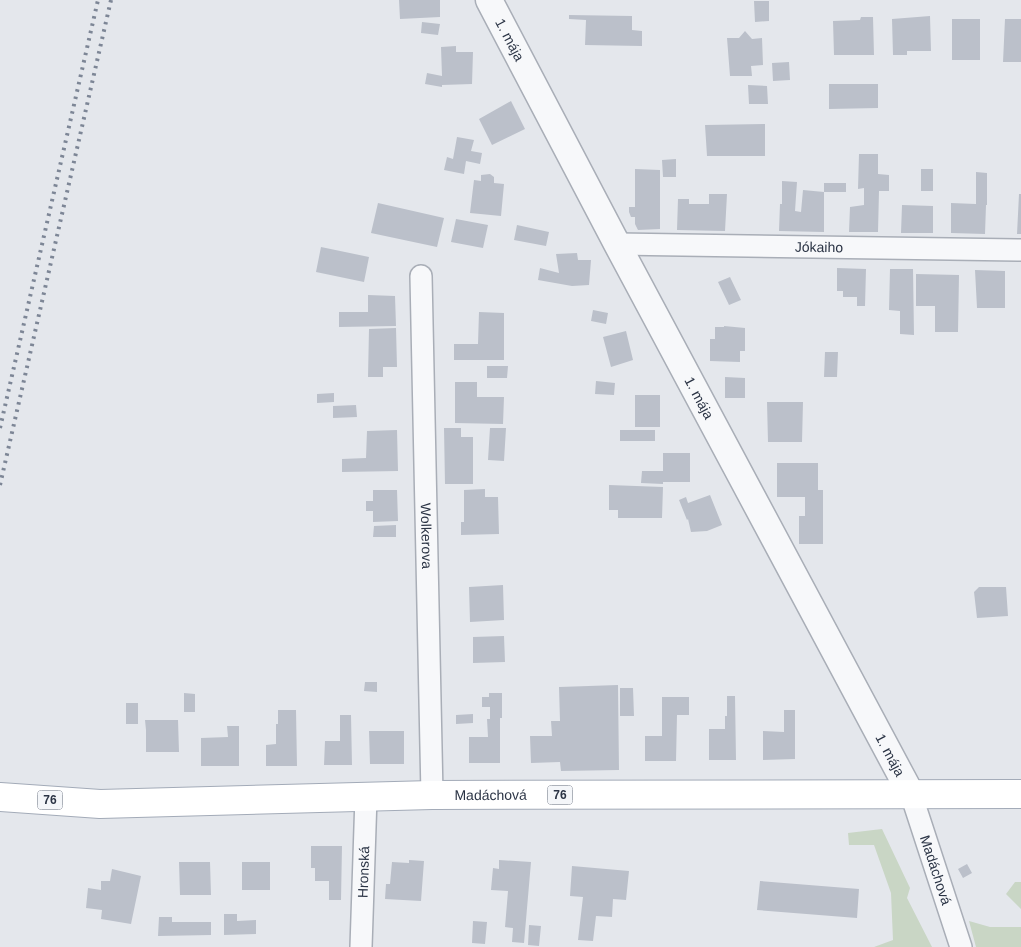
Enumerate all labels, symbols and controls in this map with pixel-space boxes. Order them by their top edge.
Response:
street label: 1. mája [492,16,528,64]
street label: Jókaiho [795,239,843,255]
street label: 1. mája [681,374,717,422]
street label: Wolkerova [418,503,435,569]
street label: 1. mája [872,731,908,779]
road number: 76 [548,786,572,804]
street label: Madáchová [454,787,527,803]
road number: 76 [38,790,62,810]
street label: Madáchová [917,833,955,907]
street label: Hronská [355,845,372,898]

